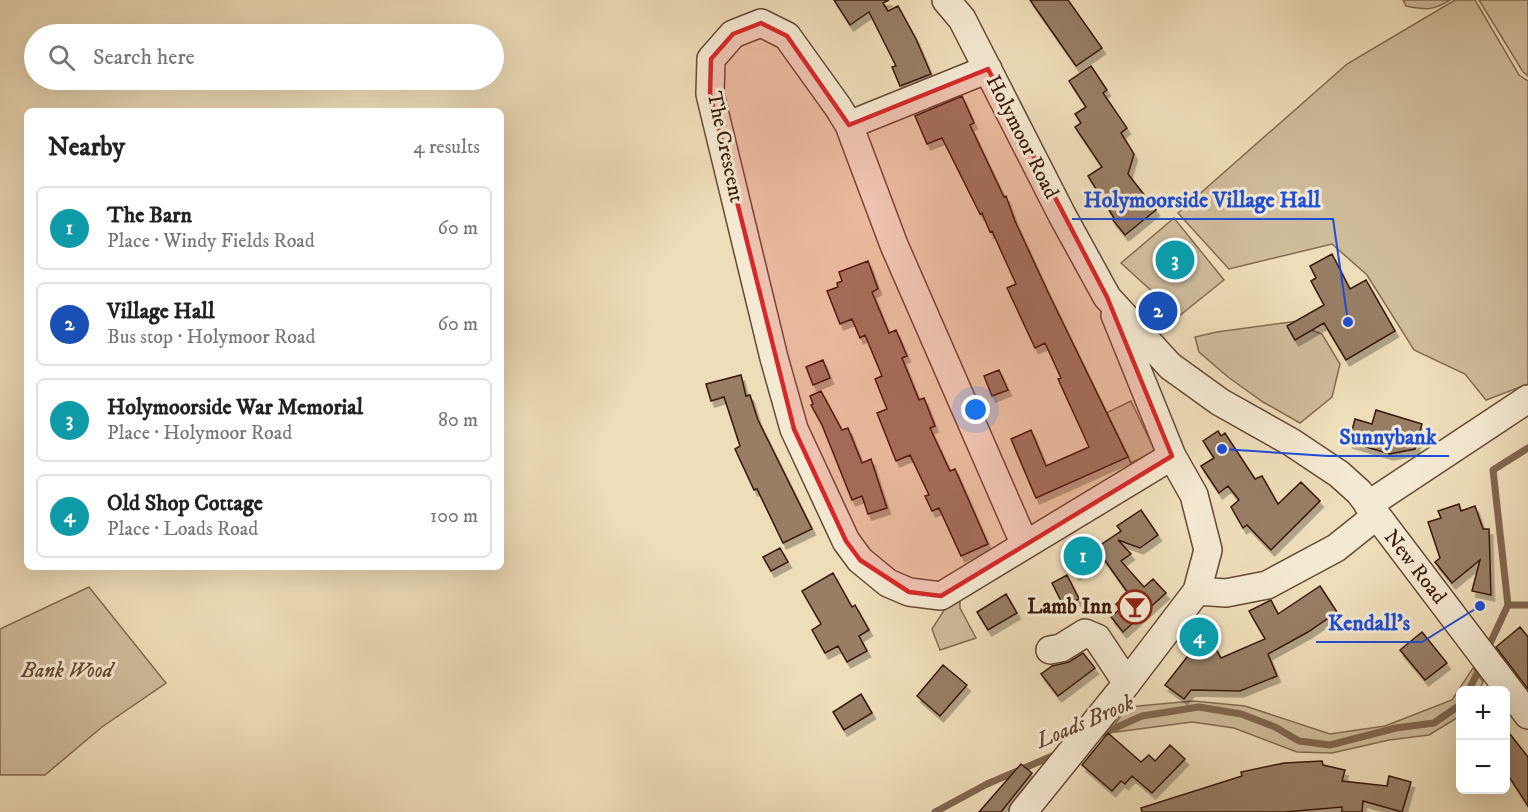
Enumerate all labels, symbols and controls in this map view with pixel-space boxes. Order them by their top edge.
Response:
search box [24,24,504,90]
icon: search [45,41,78,74]
text: Search here [93,44,195,71]
street label: Holymoor Road [980,71,1065,204]
street label: The Crescent [701,89,749,205]
text: Nearby [48,131,125,164]
text: 4 results [413,135,480,160]
callout: Holymoorside Village Hall [1072,179,1333,219]
text: Holymoorside Village Hall [1084,187,1321,214]
text: The Barn [107,202,192,229]
text: 1 [66,216,73,241]
text: 60 m [438,216,478,241]
text: Place · Windy Fields Road [107,229,315,254]
pin: 3 [1156,238,1194,282]
pin: 2 [1138,288,1178,334]
text: Village Hall [107,298,215,325]
text: 2 [65,312,74,337]
text: 60 m [438,312,478,337]
text: Bus stop · Holymoor Road [107,325,315,350]
text: Holymoorside War Memorial [107,394,363,421]
your location [961,395,990,424]
text: 3 [66,408,73,433]
text: 80 m [438,408,478,433]
callout: Sunnybank [1328,416,1449,456]
text: Place · Holymoor Road [107,421,292,446]
text: Sunnybank [1339,424,1438,451]
text: Old Shop Cottage [107,490,263,517]
text: 4 [64,504,75,529]
text: 100 m [430,504,478,529]
text: Place · Loads Road [107,517,258,542]
street label: New Road [1378,525,1452,610]
pin: 1 [1064,534,1102,578]
bar icon: Lamb Inn [1117,589,1153,625]
place label: Lamb Inn [1027,594,1113,620]
callout: Kendall's [1316,602,1422,642]
text: Kendall's [1328,610,1411,637]
pin: 4 [1180,614,1218,660]
park label: Bank Wood [20,658,116,684]
map controls [1456,686,1510,794]
button: + [1456,686,1510,740]
water label: Loads Brook [1030,689,1139,755]
button: − [1456,740,1510,794]

